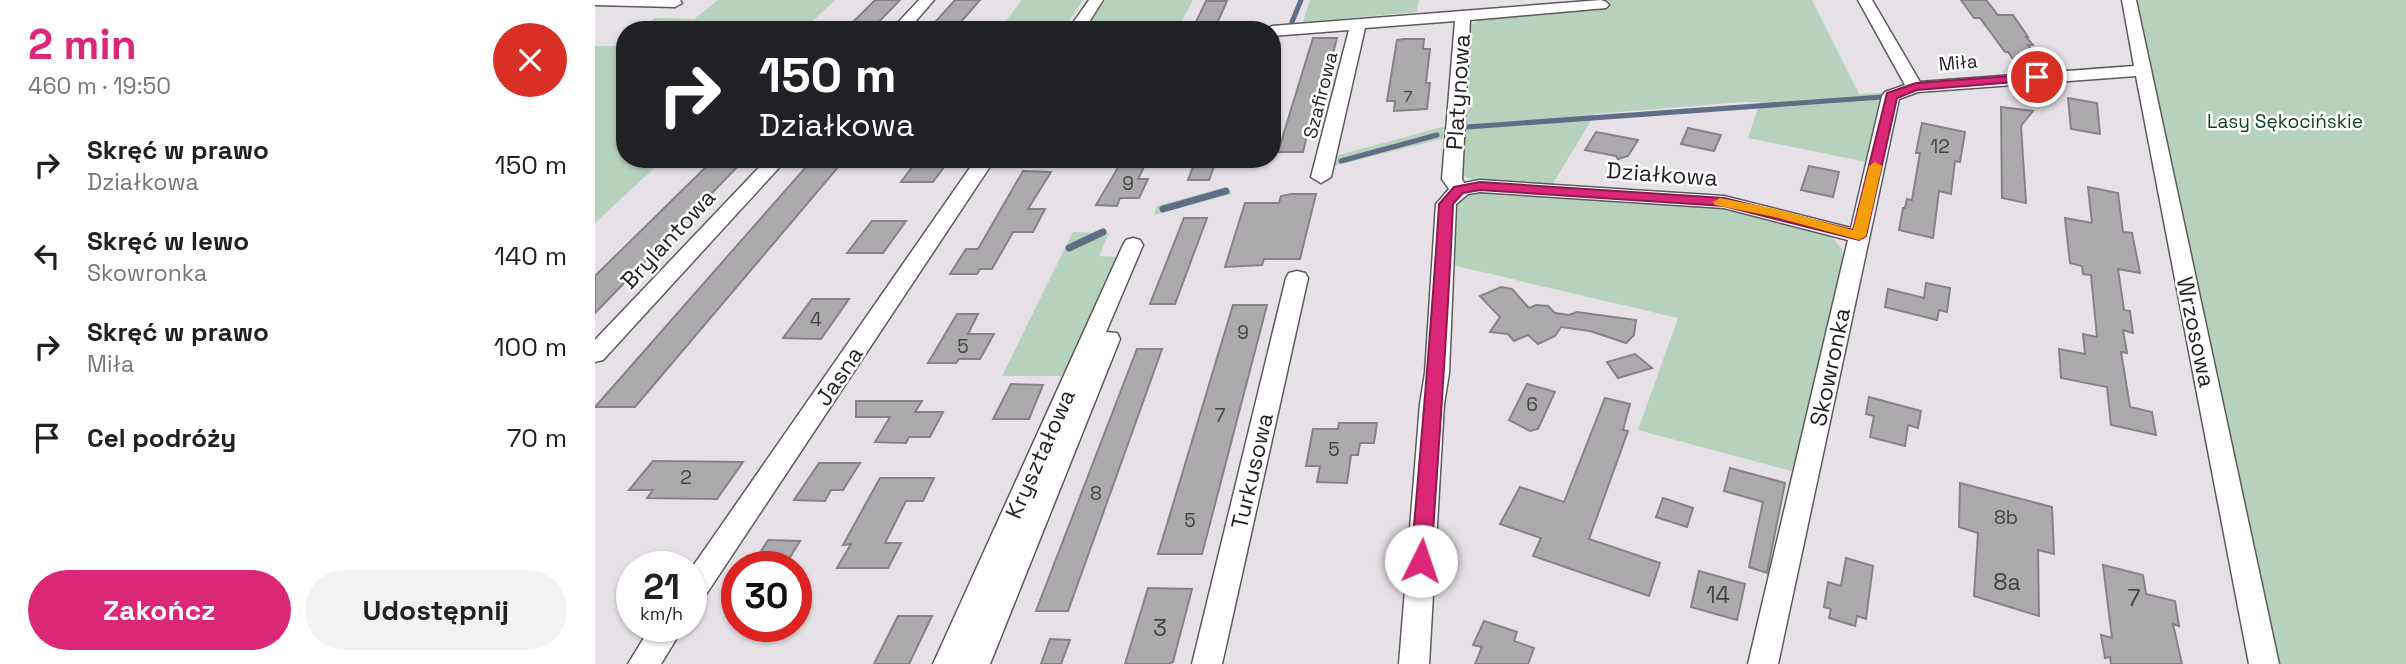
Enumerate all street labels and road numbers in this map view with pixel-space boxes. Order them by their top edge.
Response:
street label: Platynowa [1439,33,1477,151]
street label: Miła [1938,48,1979,77]
street label: Szafirowa [1298,49,1343,141]
street label: Działkowa [1605,155,1719,193]
street label: Brylantowa [614,183,722,295]
street label: Wrzosowa [2170,274,2222,390]
street label: Skowronka [1803,305,1857,429]
street label: Jasna [808,340,870,412]
street label: Kryształowa [998,385,1082,523]
street label: Turkusowa [1224,410,1280,532]

